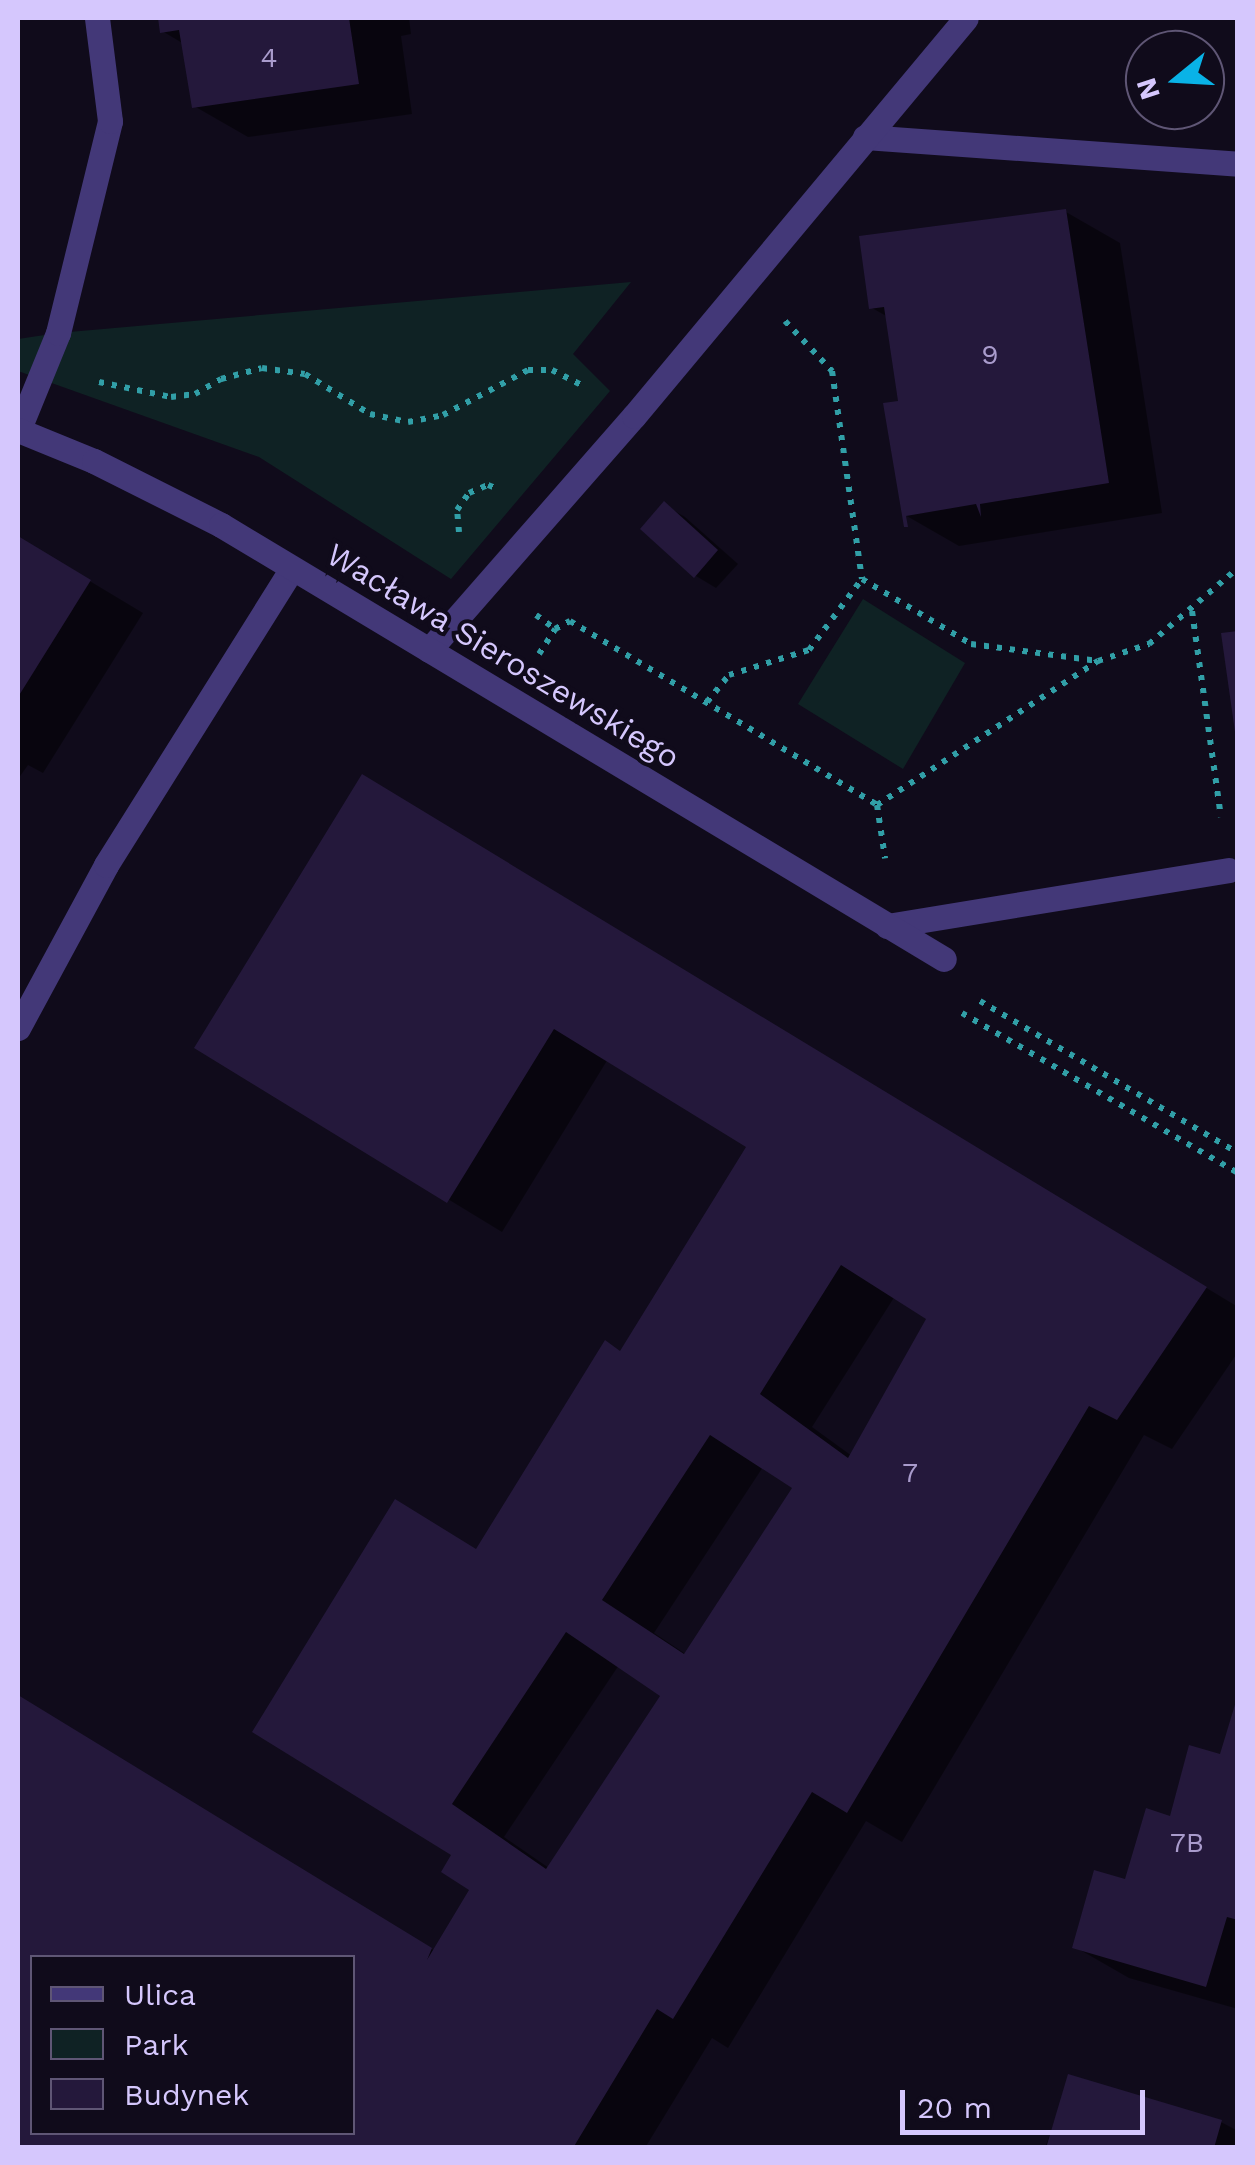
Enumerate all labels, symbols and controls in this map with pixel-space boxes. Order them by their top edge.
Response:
north arrow [1125,30,1225,130]
house number: 4 [260,41,278,75]
text: N [1129,74,1167,104]
house number: 9 [981,338,999,372]
street label: Wacława Sieroszewskiego [319,535,687,777]
house number: 7 [902,1456,918,1490]
house number: 7B [1170,1826,1204,1860]
legend [30,1955,355,2135]
text: Ulica [124,1977,196,2012]
text: Park [124,2027,189,2062]
scale bar [905,2070,1150,2132]
text: Budynek [124,2077,249,2112]
text: 20 m [917,2090,992,2125]

